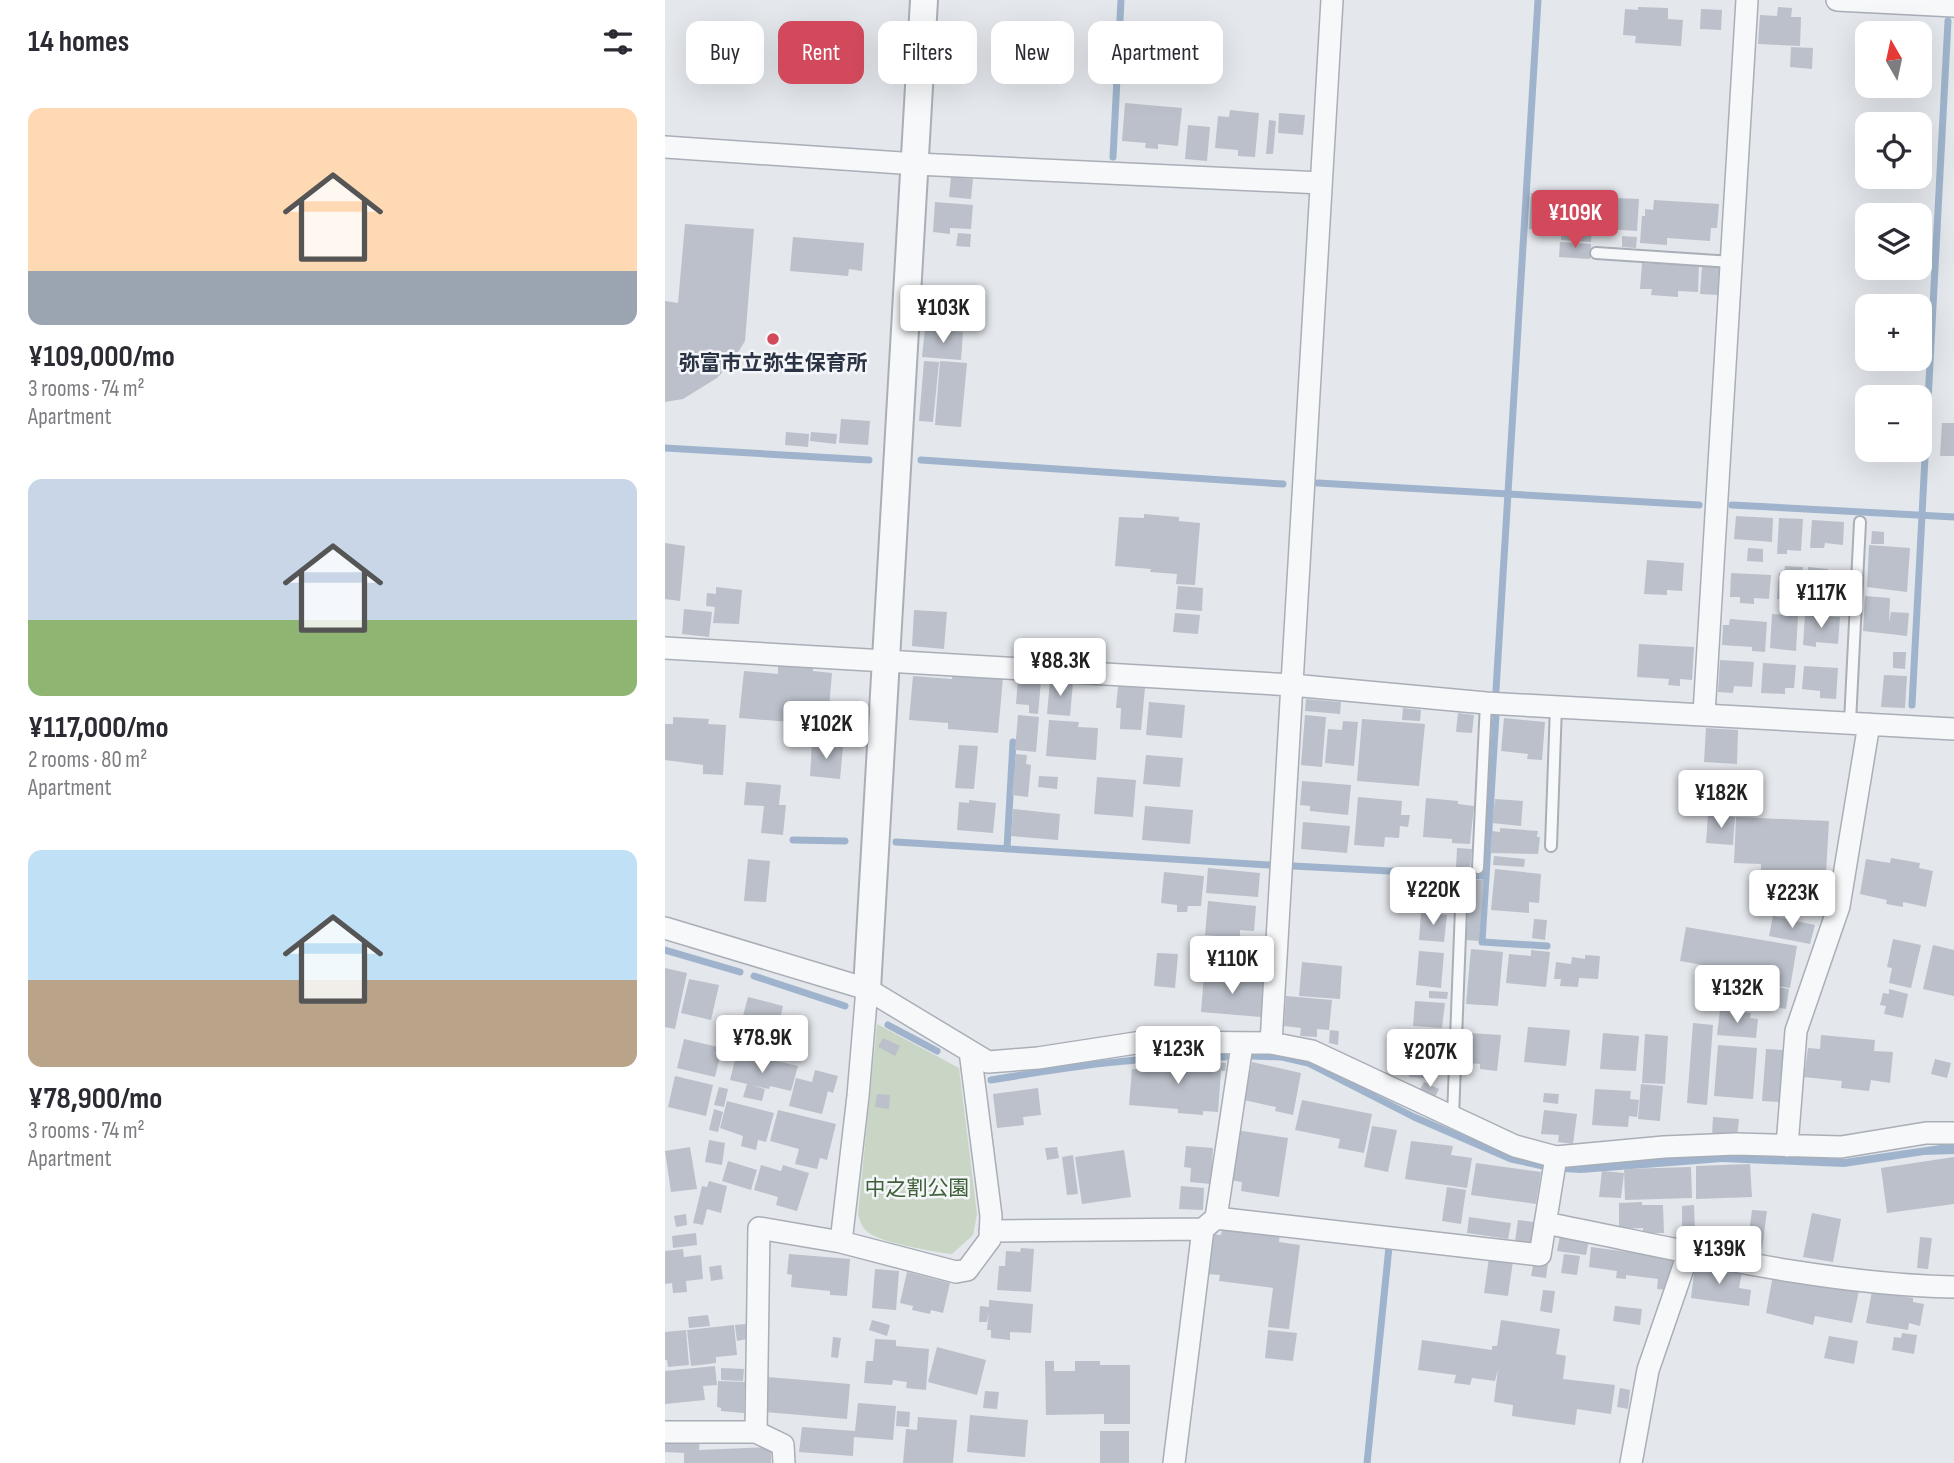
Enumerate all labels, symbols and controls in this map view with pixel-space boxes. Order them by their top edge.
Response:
chip: Buy [686,21,764,84]
chip: Rent [778,21,864,84]
chip: Filters [878,21,977,84]
chip: New [991,21,1074,84]
chip: Apartment [1088,21,1223,84]
north arrow [1855,21,1932,98]
map controls [1855,21,1932,462]
icon: filters [599,23,637,61]
text: 14 homes [28,24,129,60]
button: locate [1855,112,1932,189]
icon: home [270,154,396,280]
pin: ¥109K [1526,190,1624,250]
text: ¥109K [1548,199,1602,227]
button: layers [1855,203,1932,280]
pin: ¥103K [894,286,992,345]
text: ¥103K [916,294,970,322]
button: + [1855,294,1932,371]
marker: 弥富市立弥生保育所 [765,331,781,347]
text: ¥109,000/mo [28,339,175,375]
place label: 弥富市立弥生保育所 [679,351,868,376]
text: 3 rooms · 74 m² [28,375,145,403]
button: − [1855,385,1932,462]
text: Apartment [28,403,112,431]
icon: home [270,525,396,651]
pin: ¥117K [1772,570,1870,630]
text: ¥117K [1795,579,1847,607]
pin: ¥88.3K [1003,638,1117,698]
text: ¥88.3K [1030,647,1090,675]
pin: ¥102K [777,702,875,761]
text: ¥117,000/mo [28,710,169,746]
text: ¥102K [799,710,853,738]
text: 2 rooms · 80 m² [28,746,147,774]
pin: ¥182K [1672,770,1770,830]
text: Apartment [28,774,112,802]
text: ¥182K [1694,779,1748,807]
pin: ¥220K [1384,867,1482,927]
pin: ¥223K [1743,870,1841,930]
text: ¥220K [1406,876,1460,904]
text: ¥223K [1765,879,1819,907]
icon: home [270,896,396,1022]
pin: ¥110K [1183,936,1281,996]
text: ¥110K [1206,945,1258,973]
pin: ¥132K [1688,965,1786,1025]
text: ¥132K [1711,974,1763,1002]
pin: ¥78.9K [705,1016,819,1075]
text: ¥78.9K [732,1024,792,1052]
pin: ¥123K [1129,1026,1227,1086]
pin: ¥207K [1381,1030,1479,1089]
text: ¥123K [1152,1035,1204,1063]
text: ¥207K [1403,1038,1457,1066]
text: ¥78,900/mo [28,1081,162,1117]
text: 3 rooms · 74 m² [28,1117,145,1145]
text: Apartment [28,1145,112,1173]
park label: 中之割公園 [865,1176,970,1201]
pin: ¥139K [1670,1226,1768,1286]
text: ¥139K [1692,1235,1746,1263]

